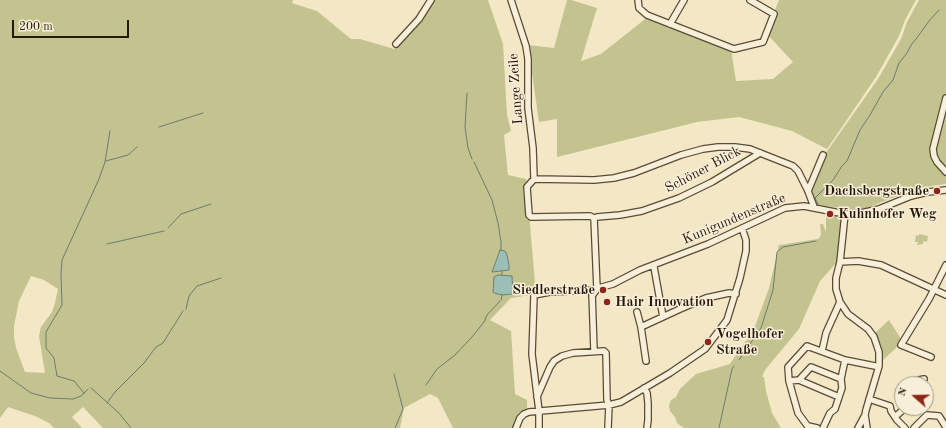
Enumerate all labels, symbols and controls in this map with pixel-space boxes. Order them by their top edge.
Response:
scale bar [14,12,131,38]
text: 200 m [19,21,53,33]
street label: Lange Zeile [505,53,527,125]
street label: Schöner Blick [662,143,744,197]
place label: Dachsbergstraße [824,183,929,199]
marker: Dachsbergstraße [932,186,942,196]
street label: Kunigundenstraße [680,190,788,248]
place label: Kuhnhofer Weg [838,206,937,222]
marker: Kuhnhofer Weg [825,209,835,219]
place label: Siedlerstraße [512,282,595,298]
marker: Siedlerstraße [598,285,608,295]
place label: Hair Innovation [615,294,714,310]
marker: Hair Innovation [602,297,612,307]
place label: Vogelhofer Straße [716,326,784,358]
marker: Vogelhofer Straße [703,337,713,347]
north arrow [894,376,934,416]
text: N [897,386,910,398]

